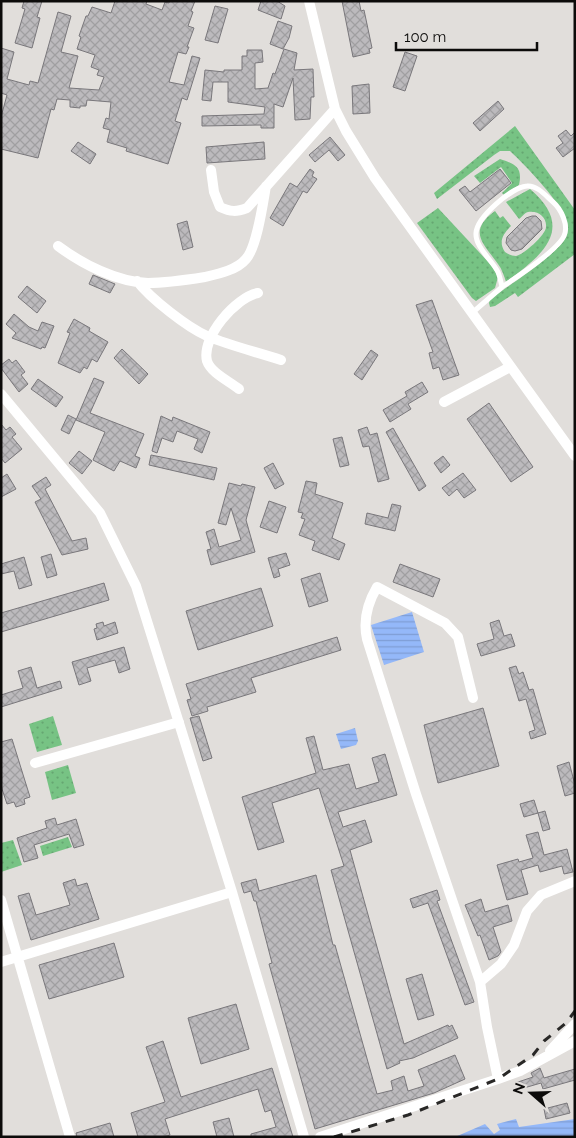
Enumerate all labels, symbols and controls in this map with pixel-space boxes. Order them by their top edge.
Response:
scale bar [396,20,537,52]
text: 100 m [404,28,446,46]
north arrow [506,1068,556,1118]
text: N [509,1081,528,1096]

